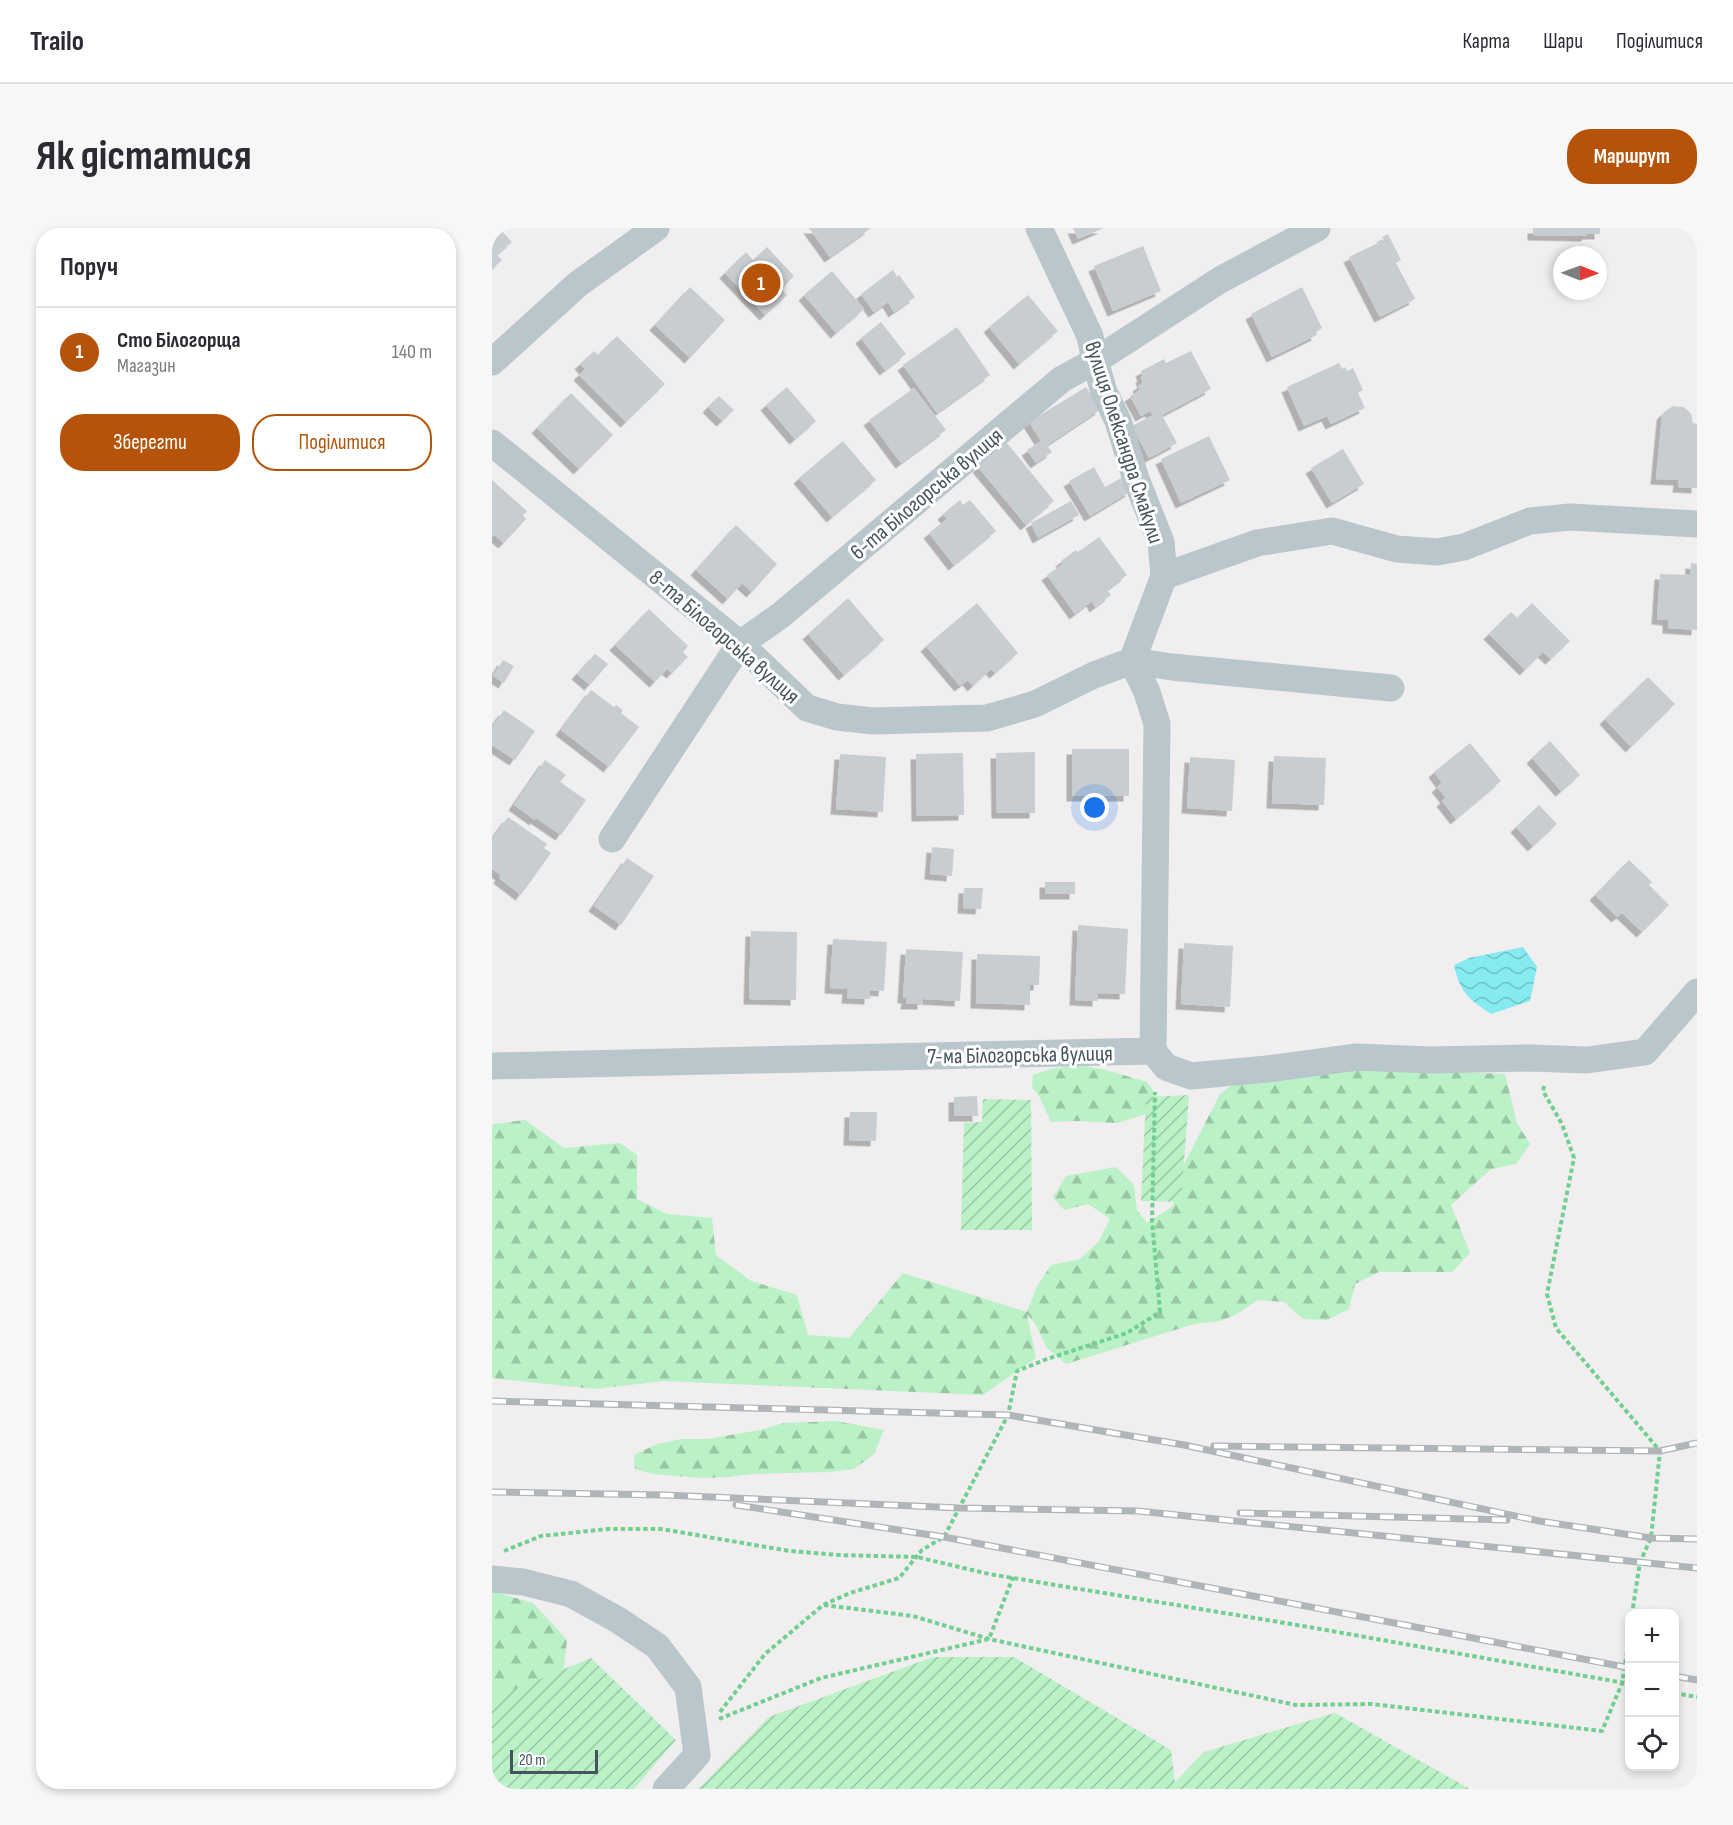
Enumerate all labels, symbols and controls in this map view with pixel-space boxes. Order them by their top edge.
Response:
text: Trailo [30,25,84,58]
text: Карта [1462,29,1510,54]
text: Шари [1543,29,1583,54]
text: Поділитися [1616,29,1703,54]
button: Маршрут [1567,129,1697,184]
text: Як дістатися [36,131,252,182]
north arrow [1553,246,1607,300]
text: Поруч [60,252,118,283]
pin: 1 [742,260,780,306]
text: Сто Білогорща [117,327,241,354]
street label: вулиця Олександра Смакули [1078,338,1169,547]
text: 1 [76,340,83,364]
text: 140 m [392,340,432,364]
text: Магазин [117,354,176,378]
button: Зберегти [60,414,240,471]
button: Поділитися [252,414,432,471]
street label: 6-та Білогорська вулиця [845,422,1009,566]
street label: 8-та Білогорська вулиця [643,564,805,710]
your location [1080,793,1109,822]
street label: 7-ма Білогорська вулиця [927,1040,1113,1071]
map controls [1625,1609,1679,1771]
button: + [1625,1609,1679,1663]
button: − [1625,1663,1679,1717]
button: locate [1625,1717,1679,1771]
scale bar [510,1747,598,1774]
text: 20 m [519,1751,546,1770]

